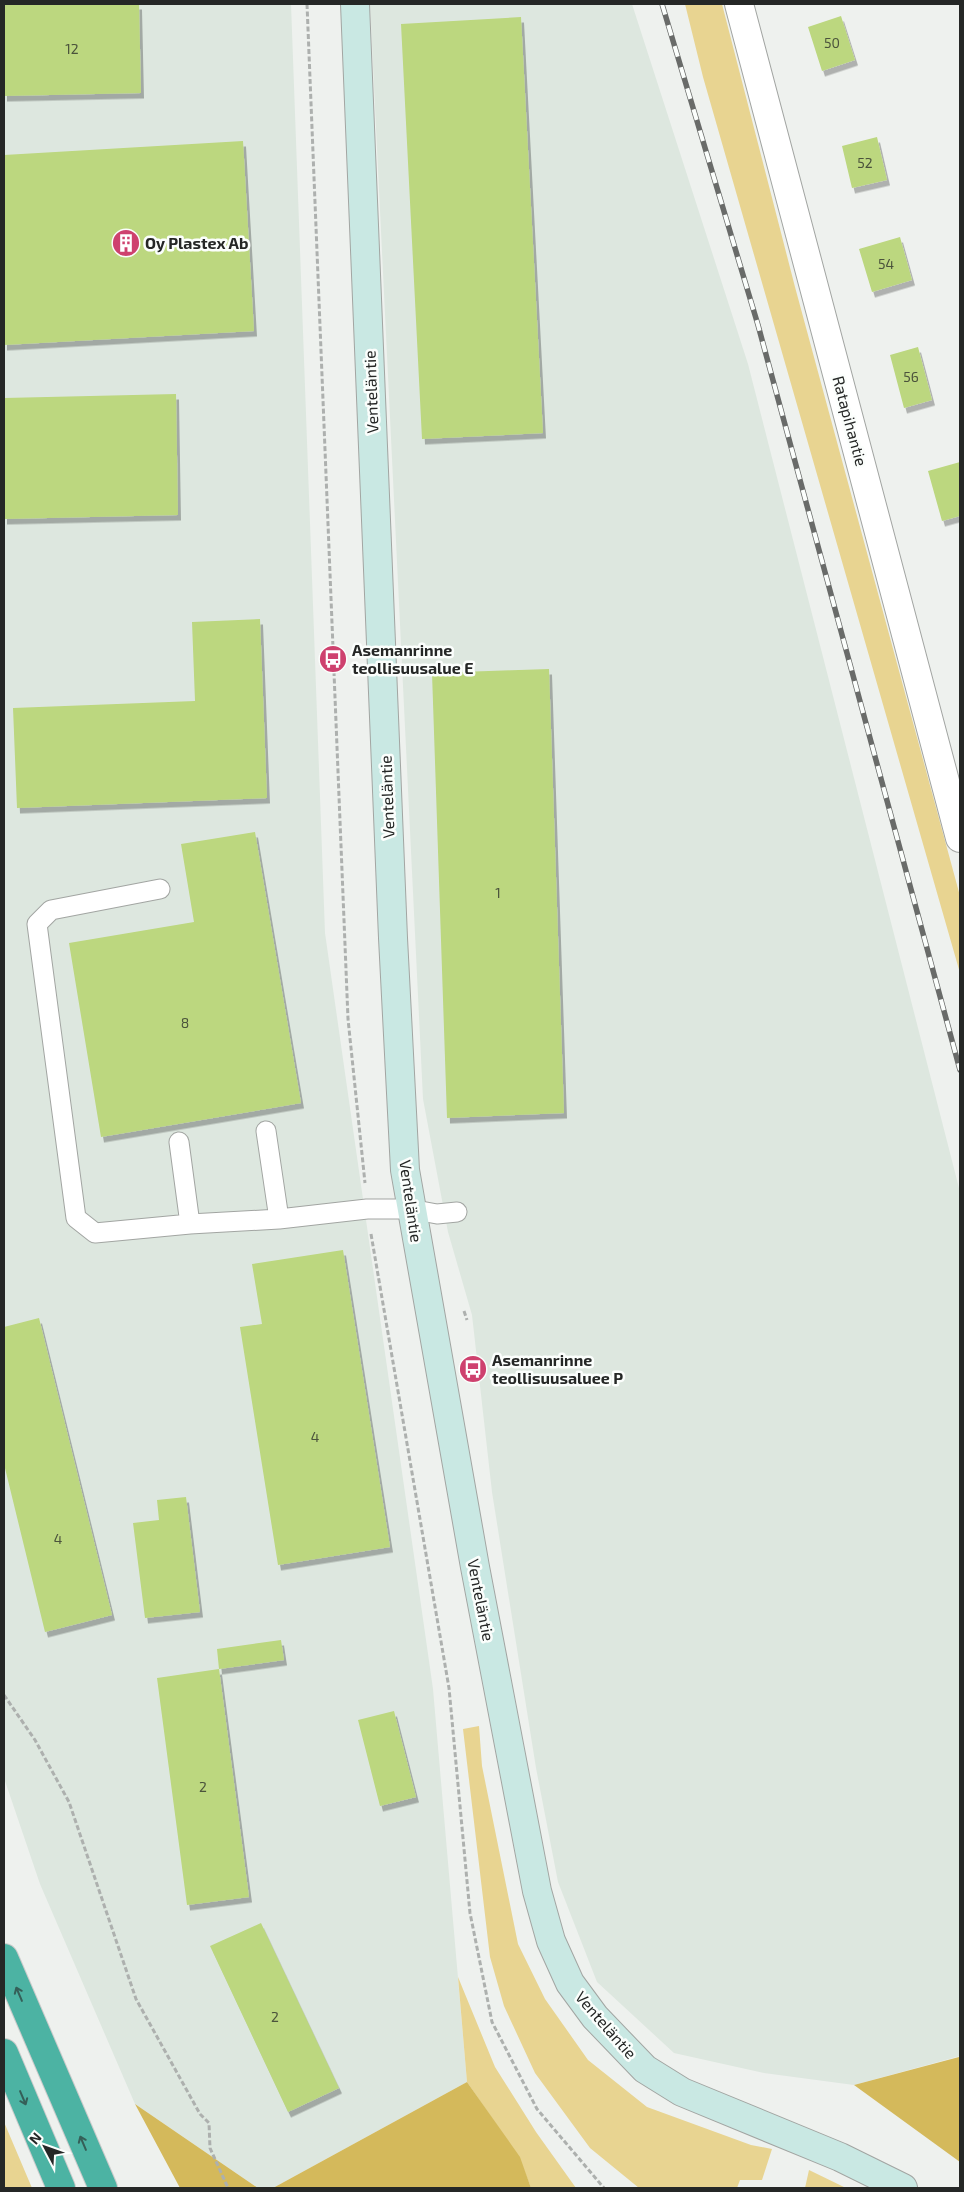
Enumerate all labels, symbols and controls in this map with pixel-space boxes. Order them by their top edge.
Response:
house number: 50 [824,34,840,51]
house number: 12 [65,40,79,57]
house number: 52 [857,154,873,171]
building icon: Oy Plastex Ab [111,228,141,258]
place label: Oy Plastex Ab [145,233,249,253]
house number: 54 [878,255,894,272]
street label: Venteläntie [360,350,381,434]
house number: 56 [903,368,919,385]
street label: Ratapihantie [829,374,872,468]
place label: Asemanrinne teollisuusalue E [352,640,474,677]
bus stop icon: Asemanrinne teollisuusalue E [318,644,348,674]
street label: Venteläntie [376,755,397,839]
house number: 1 [495,884,501,901]
house number: 8 [181,1014,189,1031]
street label: Venteläntie [396,1158,427,1243]
place label: Asemanrinne teollisuusaluee P [492,1350,623,1387]
bus stop icon: Asemanrinne teollisuusaluee P [458,1354,488,1384]
house number: 4 [311,1428,319,1445]
house number: 4 [54,1530,62,1547]
street label: Venteläntie [464,1557,499,1643]
house number: 2 [199,1778,207,1795]
one-way arrow [14,1987,24,2002]
street label: Venteläntie [572,1987,641,2062]
house number: 2 [271,2008,279,2025]
one-way arrow [19,2090,28,2105]
north arrow [20,2122,70,2172]
text: N [25,2129,45,2148]
one-way arrow [78,2136,88,2151]

